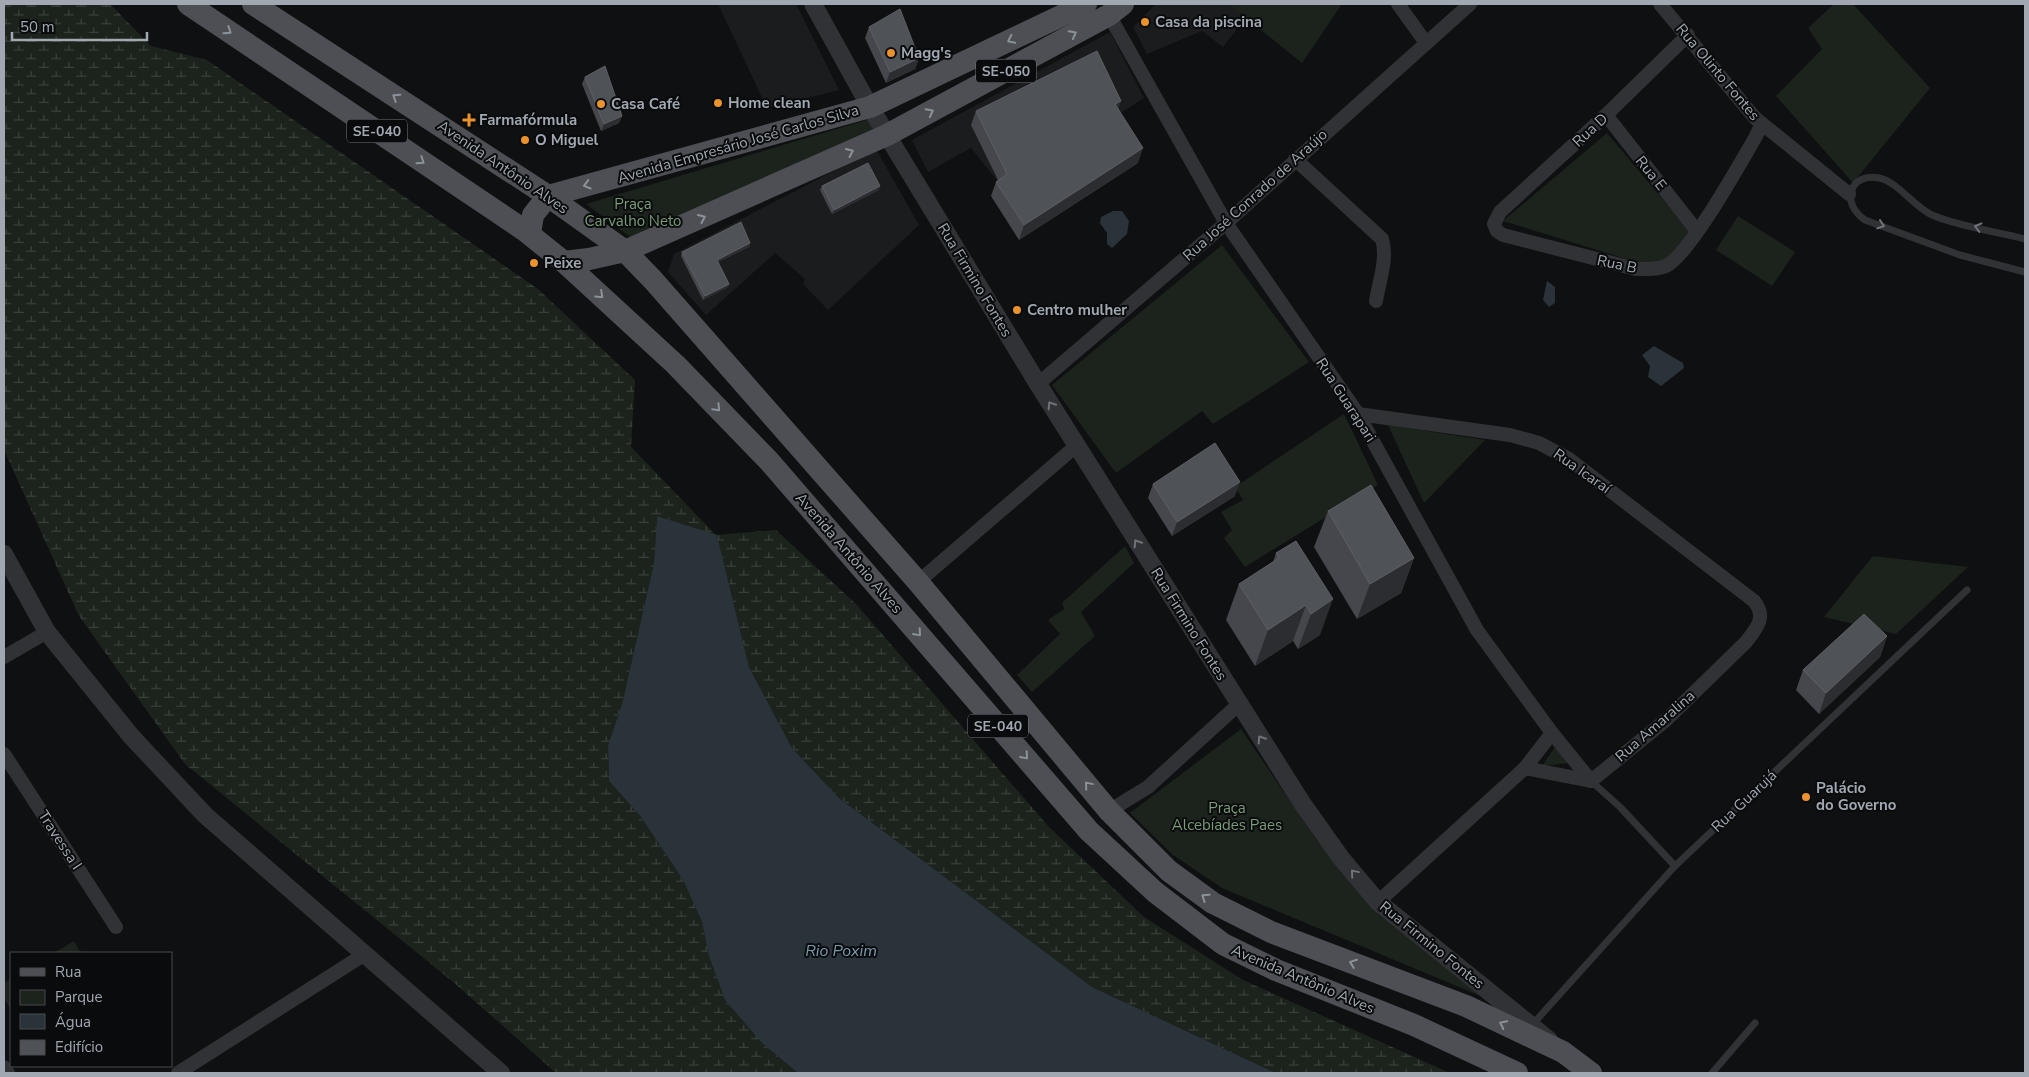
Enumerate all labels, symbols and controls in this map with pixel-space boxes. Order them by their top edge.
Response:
scale bar [12,10,148,42]
place label: Casa da piscina [1155,12,1262,32]
marker: Casa da piscina [1139,16,1151,28]
text: 50 m [20,17,55,37]
street label: Rua Olinto Fontes [1672,19,1764,125]
one-way arrow [222,25,232,34]
one-way arrow [1068,31,1077,41]
one-way arrow [1007,34,1016,45]
place label: Magg's [901,43,951,63]
marker: Magg's [885,47,897,59]
road number: SE-050 [976,59,1036,82]
place label: Home clean [728,93,810,113]
one-way arrow [392,94,402,103]
place label: Casa Café [611,94,680,114]
marker: Home clean [712,97,724,109]
marker: Casa Café [595,98,607,110]
street label: Avenida Empresário José Carlos Silva [615,100,861,188]
one-way arrow [925,108,934,118]
street label: Rua D [1568,109,1612,151]
place label: Farmafórmula [479,110,577,130]
marker: Farmafórmula [463,114,475,126]
street label: Avenida Antônio Alves [434,116,572,218]
road number: SE-040 [347,120,407,142]
street label: Rua José Conrado de Araújo [1178,125,1332,265]
place label: O Miguel [535,130,599,150]
marker: O Miguel [519,134,531,146]
one-way arrow [845,147,854,158]
street label: Rua E [1631,152,1671,194]
one-way arrow [415,155,425,164]
one-way arrow [583,180,591,190]
park label: Praça Carvalho Neto [585,194,681,231]
one-way arrow [697,213,706,224]
street label: Rua Firmino Fontes [933,219,1017,341]
one-way arrow [1876,219,1884,229]
one-way arrow [1974,222,1983,233]
street label: Rua B [1595,250,1639,278]
place label: Peixe [544,253,582,273]
marker: Peixe [528,257,540,269]
one-way arrow [594,289,603,298]
place label: Centro mulher [1027,300,1127,320]
marker: Centro mulher [1011,304,1023,316]
street label: Rua Guarapari [1311,354,1381,446]
one-way arrow [711,402,720,411]
one-way arrow [1047,402,1057,411]
street label: Rua Icaraí [1549,444,1616,499]
street label: Avenida Antônio Alves [791,488,907,618]
one-way arrow [1134,539,1143,548]
street label: Rua Firmino Fontes [1146,564,1232,684]
one-way arrow [913,628,922,637]
street label: Rua Amaralina [1611,686,1699,766]
road number: SE-040 [968,714,1028,738]
one-way arrow [1258,736,1268,745]
one-way arrow [1019,751,1028,760]
street label: Rua Guarujá [1707,765,1781,837]
place label: Palácio do Governo [1816,778,1897,815]
one-way arrow [1085,782,1093,791]
marker: Palácio do Governo [1800,791,1812,803]
park label: Praça Alcebíades Paes [1172,798,1282,835]
street label: Travessa I [33,807,87,873]
one-way arrow [1351,870,1359,879]
one-way arrow [1202,894,1211,902]
street label: Rua Firmino Fontes [1375,896,1489,994]
water label: Rio Poxim [805,940,877,962]
street label: Avenida Antônio Alves [1228,940,1378,1018]
legend [10,952,172,1067]
one-way arrow [1349,959,1357,969]
text: Rua [55,962,81,982]
text: Parque [55,987,103,1007]
text: Água [55,1012,91,1032]
one-way arrow [1499,1019,1508,1030]
text: Edifício [55,1037,103,1057]

